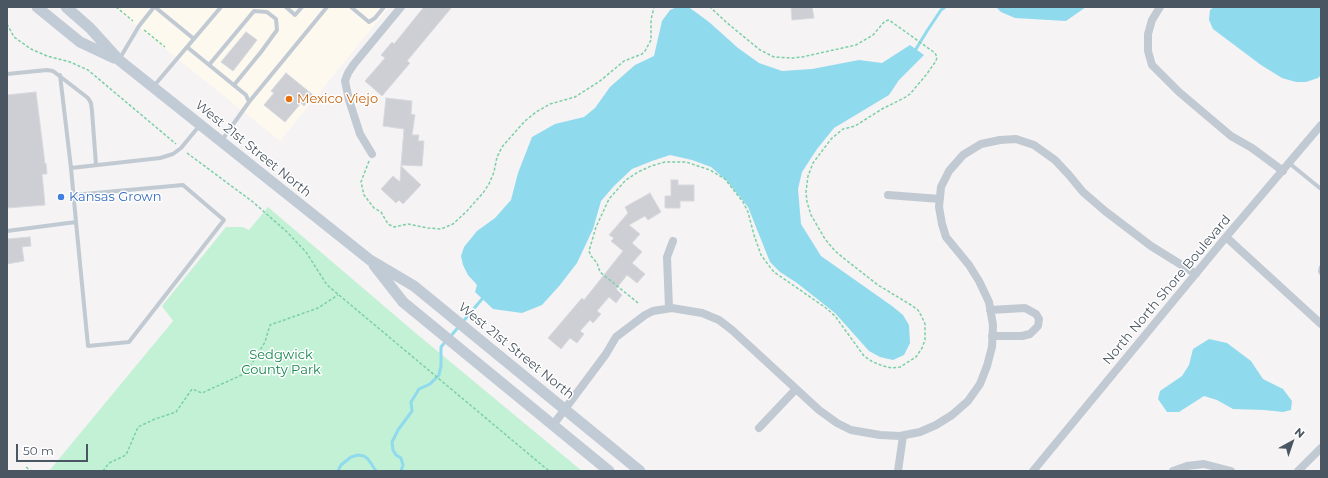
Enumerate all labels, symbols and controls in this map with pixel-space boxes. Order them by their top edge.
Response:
place label: Mexico Viejo [297,91,378,107]
marker: Mexico Viejo [284,94,294,104]
street label: West 21st Street North [192,97,314,201]
place label: Kansas Grown [69,189,162,205]
marker: Kansas Grown [56,192,66,202]
street label: North North Shore Boulevard [1100,212,1234,368]
street label: West 21st Street North [455,299,577,403]
park label: Sedgwick County Park [241,347,321,378]
north arrow [1272,422,1312,462]
text: N [1292,425,1308,441]
scale bar [18,436,90,462]
text: 50 m [23,443,54,458]

